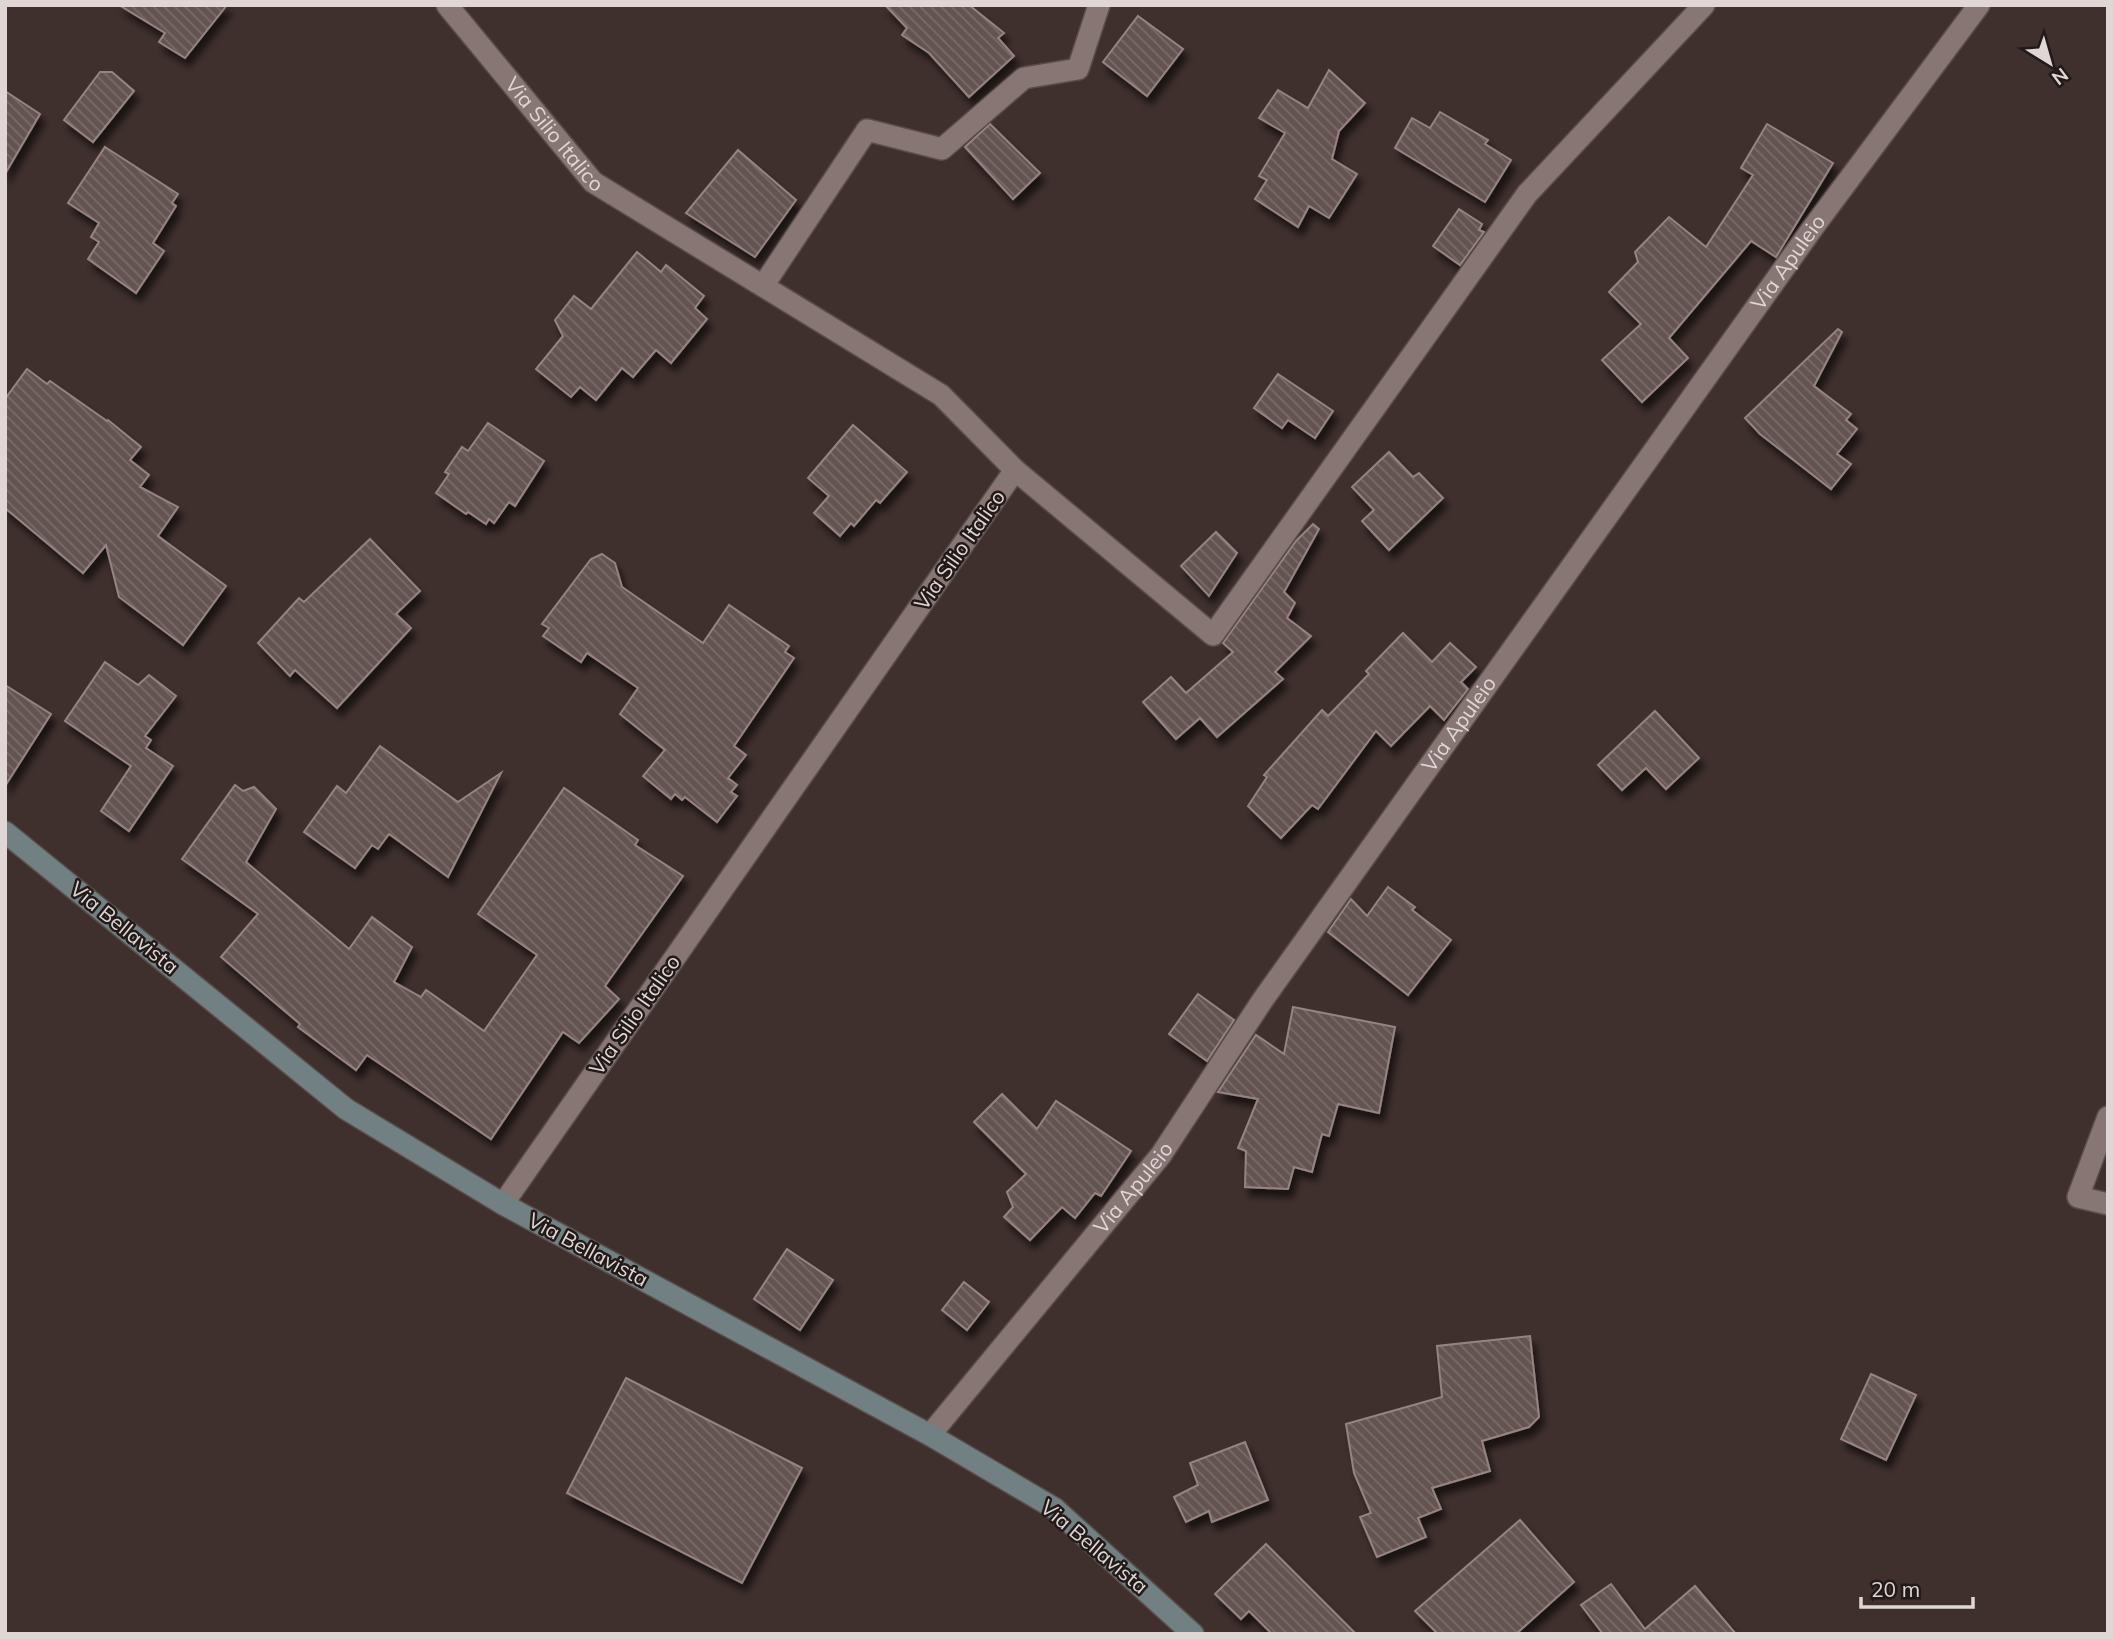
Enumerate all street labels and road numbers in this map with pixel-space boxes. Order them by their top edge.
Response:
street label: Via Silio Italico [500,71,608,197]
street label: Via Apuleio [1744,209,1830,315]
street label: Via Silio Italico [908,484,1010,615]
street label: Via Apuleio [1415,671,1501,777]
street label: Via Bellavista [65,875,184,979]
street label: Via Silio Italico [583,949,685,1080]
street label: Via Apuleio [1087,1137,1178,1239]
street label: Via Bellavista [524,1207,653,1292]
street label: Via Bellavista [1036,1494,1154,1599]

